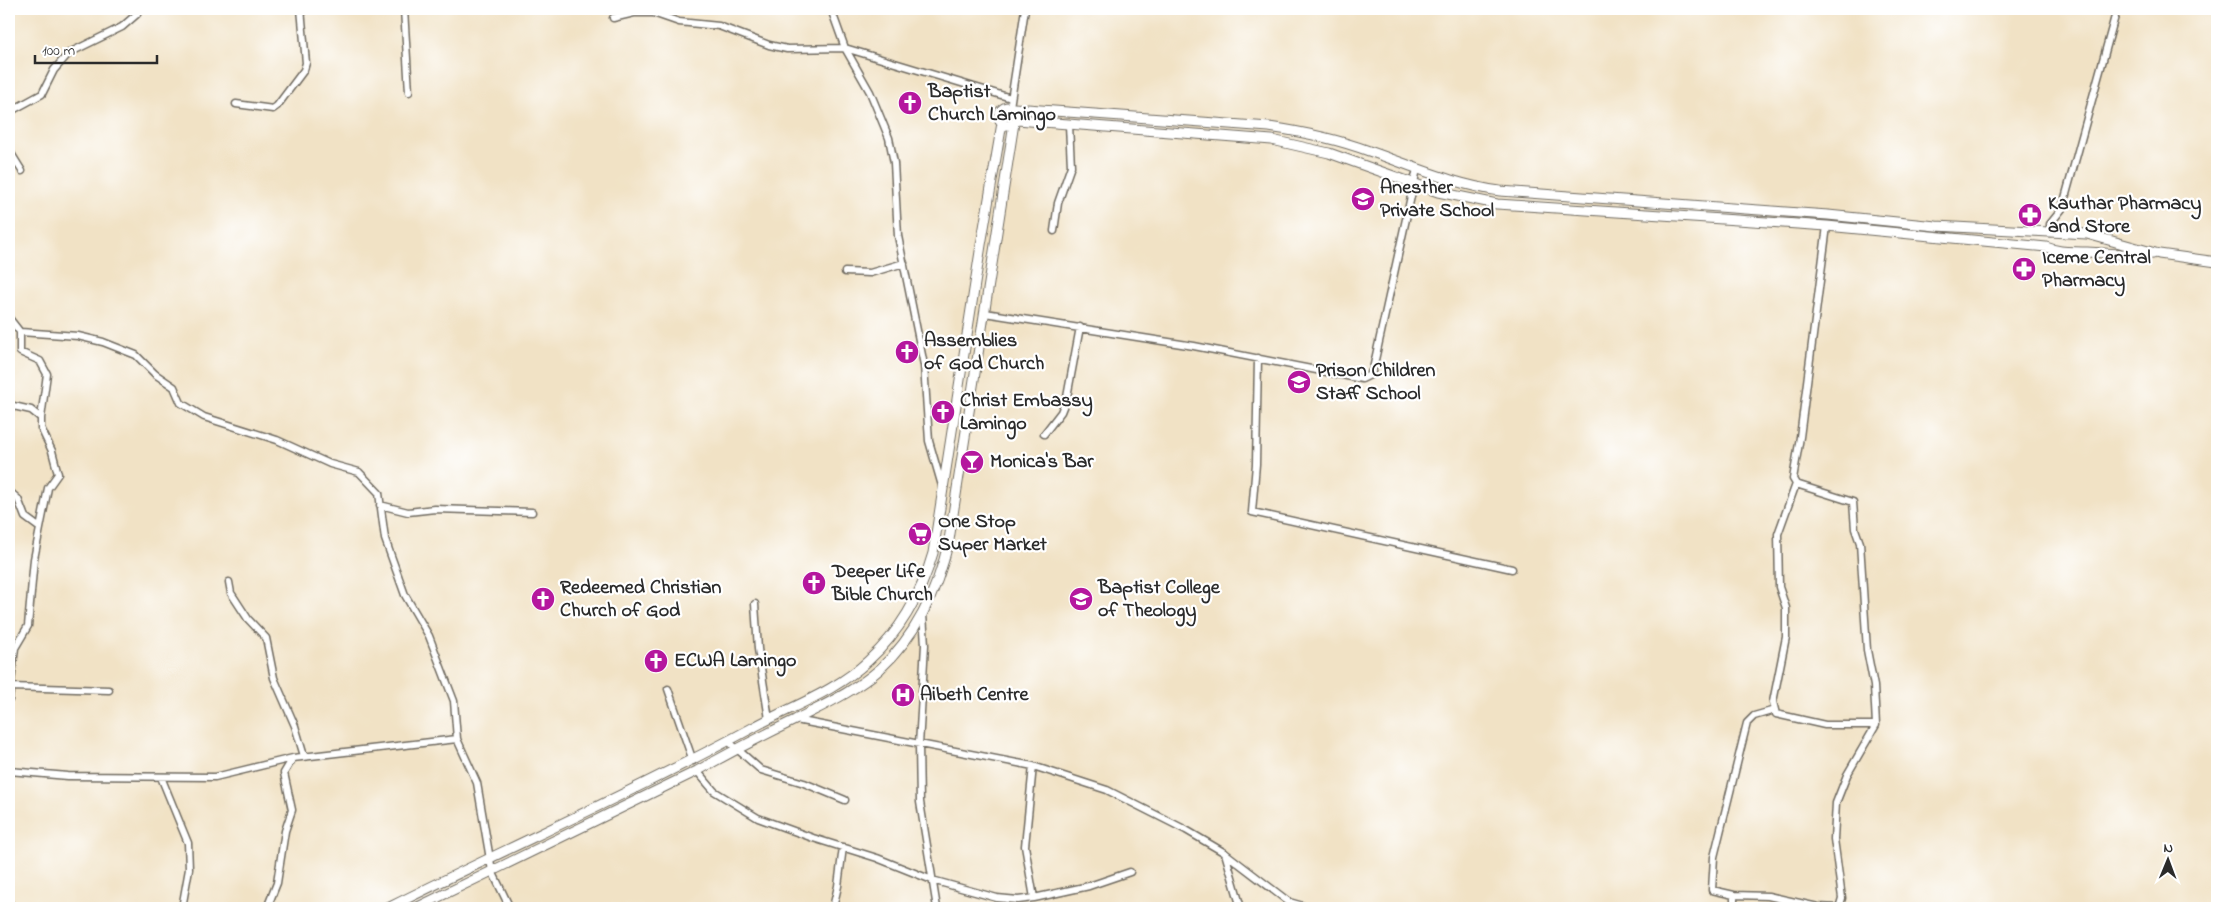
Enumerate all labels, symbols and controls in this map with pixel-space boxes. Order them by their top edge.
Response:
scale bar [35,32,158,64]
text: 100 m [42,40,75,62]
place label: Baptist Church Lamingo [927,78,1056,131]
church icon: Baptist Church Lamingo [897,90,923,116]
place label: Anesther Private School [1380,174,1494,226]
school or university icon: Anesther Private School [1350,186,1376,212]
place label: Kauthar Pharmacy and Store [2048,190,2201,242]
pharmacy icon: Kauthar Pharmacy and Store [2017,202,2043,228]
place label: Iceme Central Pharmacy [2042,244,2151,297]
pharmacy icon: Iceme Central Pharmacy [2011,256,2037,282]
place label: Assemblies of God Church [924,327,1044,379]
church icon: Assemblies of God Church [894,339,920,365]
place label: Prison Children Staff School [1316,357,1435,409]
school or university icon: Prison Children Staff School [1286,369,1312,395]
place label: Christ Embassy Lamingo [960,387,1093,440]
church icon: Christ Embassy Lamingo [930,399,956,425]
place label: Monica's Bar [990,448,1094,477]
bar icon: Monica's Bar [959,449,985,475]
place label: One Stop Super Market [938,508,1047,560]
supermarket icon: One Stop Super Market [907,521,933,547]
place label: Deeper Life Bible Church [831,558,933,610]
church icon: Deeper Life Bible Church [801,570,827,596]
place label: Redeemed Christian Church of God [560,574,721,626]
place label: Baptist College of Theology [1097,574,1221,627]
church icon: Redeemed Christian Church of God [530,586,556,612]
school or university icon: Baptist College of Theology [1068,586,1094,612]
place label: ECWA Lamingo [674,647,797,677]
church icon: ECWA Lamingo [643,648,669,674]
place label: Aibeth Centre [920,681,1029,710]
hospital icon: Aibeth Centre [890,682,916,708]
north arrow [2144,834,2194,884]
text: N [2163,838,2173,859]

